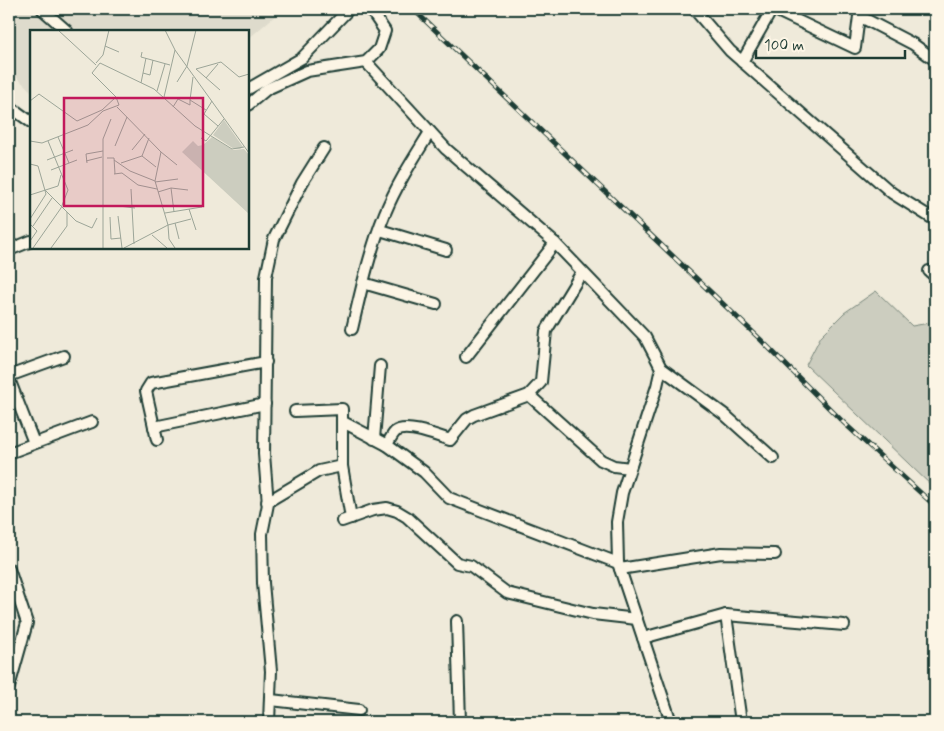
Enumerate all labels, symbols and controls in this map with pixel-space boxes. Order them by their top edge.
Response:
scale bar [756,28,905,60]
inset map [30,30,249,249]
text: 100 m [764,36,804,56]

